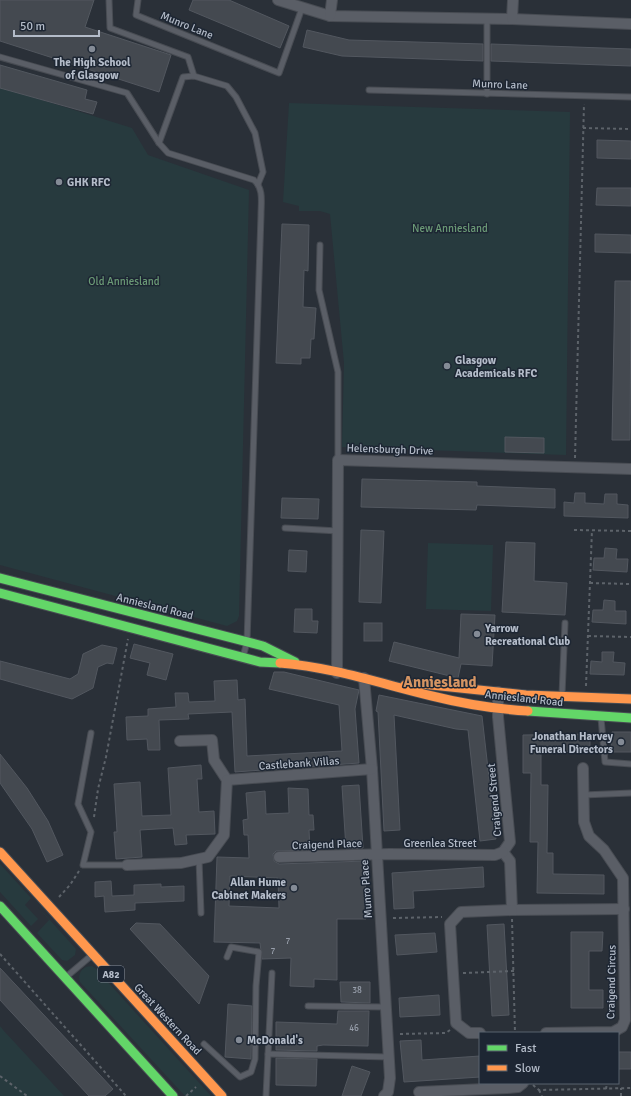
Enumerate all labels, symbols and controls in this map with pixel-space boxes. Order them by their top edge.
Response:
street label: Munro Lane [159,9,215,42]
scale bar [14,12,99,38]
text: 50 m [20,19,45,34]
marker: The High School of Glasgow [87,44,97,54]
place label: The High School of Glasgow [54,56,131,82]
street label: Munro Lane [472,77,528,92]
place label: GHK RFC [67,176,111,189]
marker: GHK RFC [54,177,64,187]
park label: New Anniesland [412,222,488,235]
park label: Old Anniesland [88,275,160,288]
place label: Glasgow Academicals RFC [455,354,537,380]
marker: Glasgow Academicals RFC [442,361,452,371]
street label: Helensburgh Drive [346,441,434,458]
street label: Anniesland Road [115,591,195,622]
place label: Yarrow Recreational Club [484,622,570,648]
marker: Yarrow Recreational Club [472,629,482,639]
district label: Anniesland [403,673,477,691]
street label: Anniesland Road [484,688,564,709]
place label: Jonathan Harvey Funeral Directors [530,730,614,756]
marker: Jonathan Harvey Funeral Directors [616,737,626,747]
street label: Castlebank Villas [258,754,340,773]
street label: Craigend Street [485,763,504,837]
street label: Craigend Place [292,837,362,852]
street label: Greenlea Street [403,837,477,850]
street label: Munro Place [358,859,375,919]
place label: Allan Hume Cabinet Makers [211,876,287,902]
marker: Allan Hume Cabinet Makers [289,883,299,893]
house number: 7 [286,936,291,947]
street label: Craigend Circus [604,945,619,1019]
house number: 7 [271,946,276,957]
road number: A82 [98,966,124,982]
street label: Great Western Road [131,981,204,1058]
house number: 38 [352,985,362,996]
house number: 46 [349,1023,359,1034]
legend [479,1032,619,1084]
place label: McDonald's [247,1034,303,1047]
marker: McDonald's [234,1035,244,1045]
text: Fast [515,1041,536,1056]
text: Slow [515,1061,540,1076]

